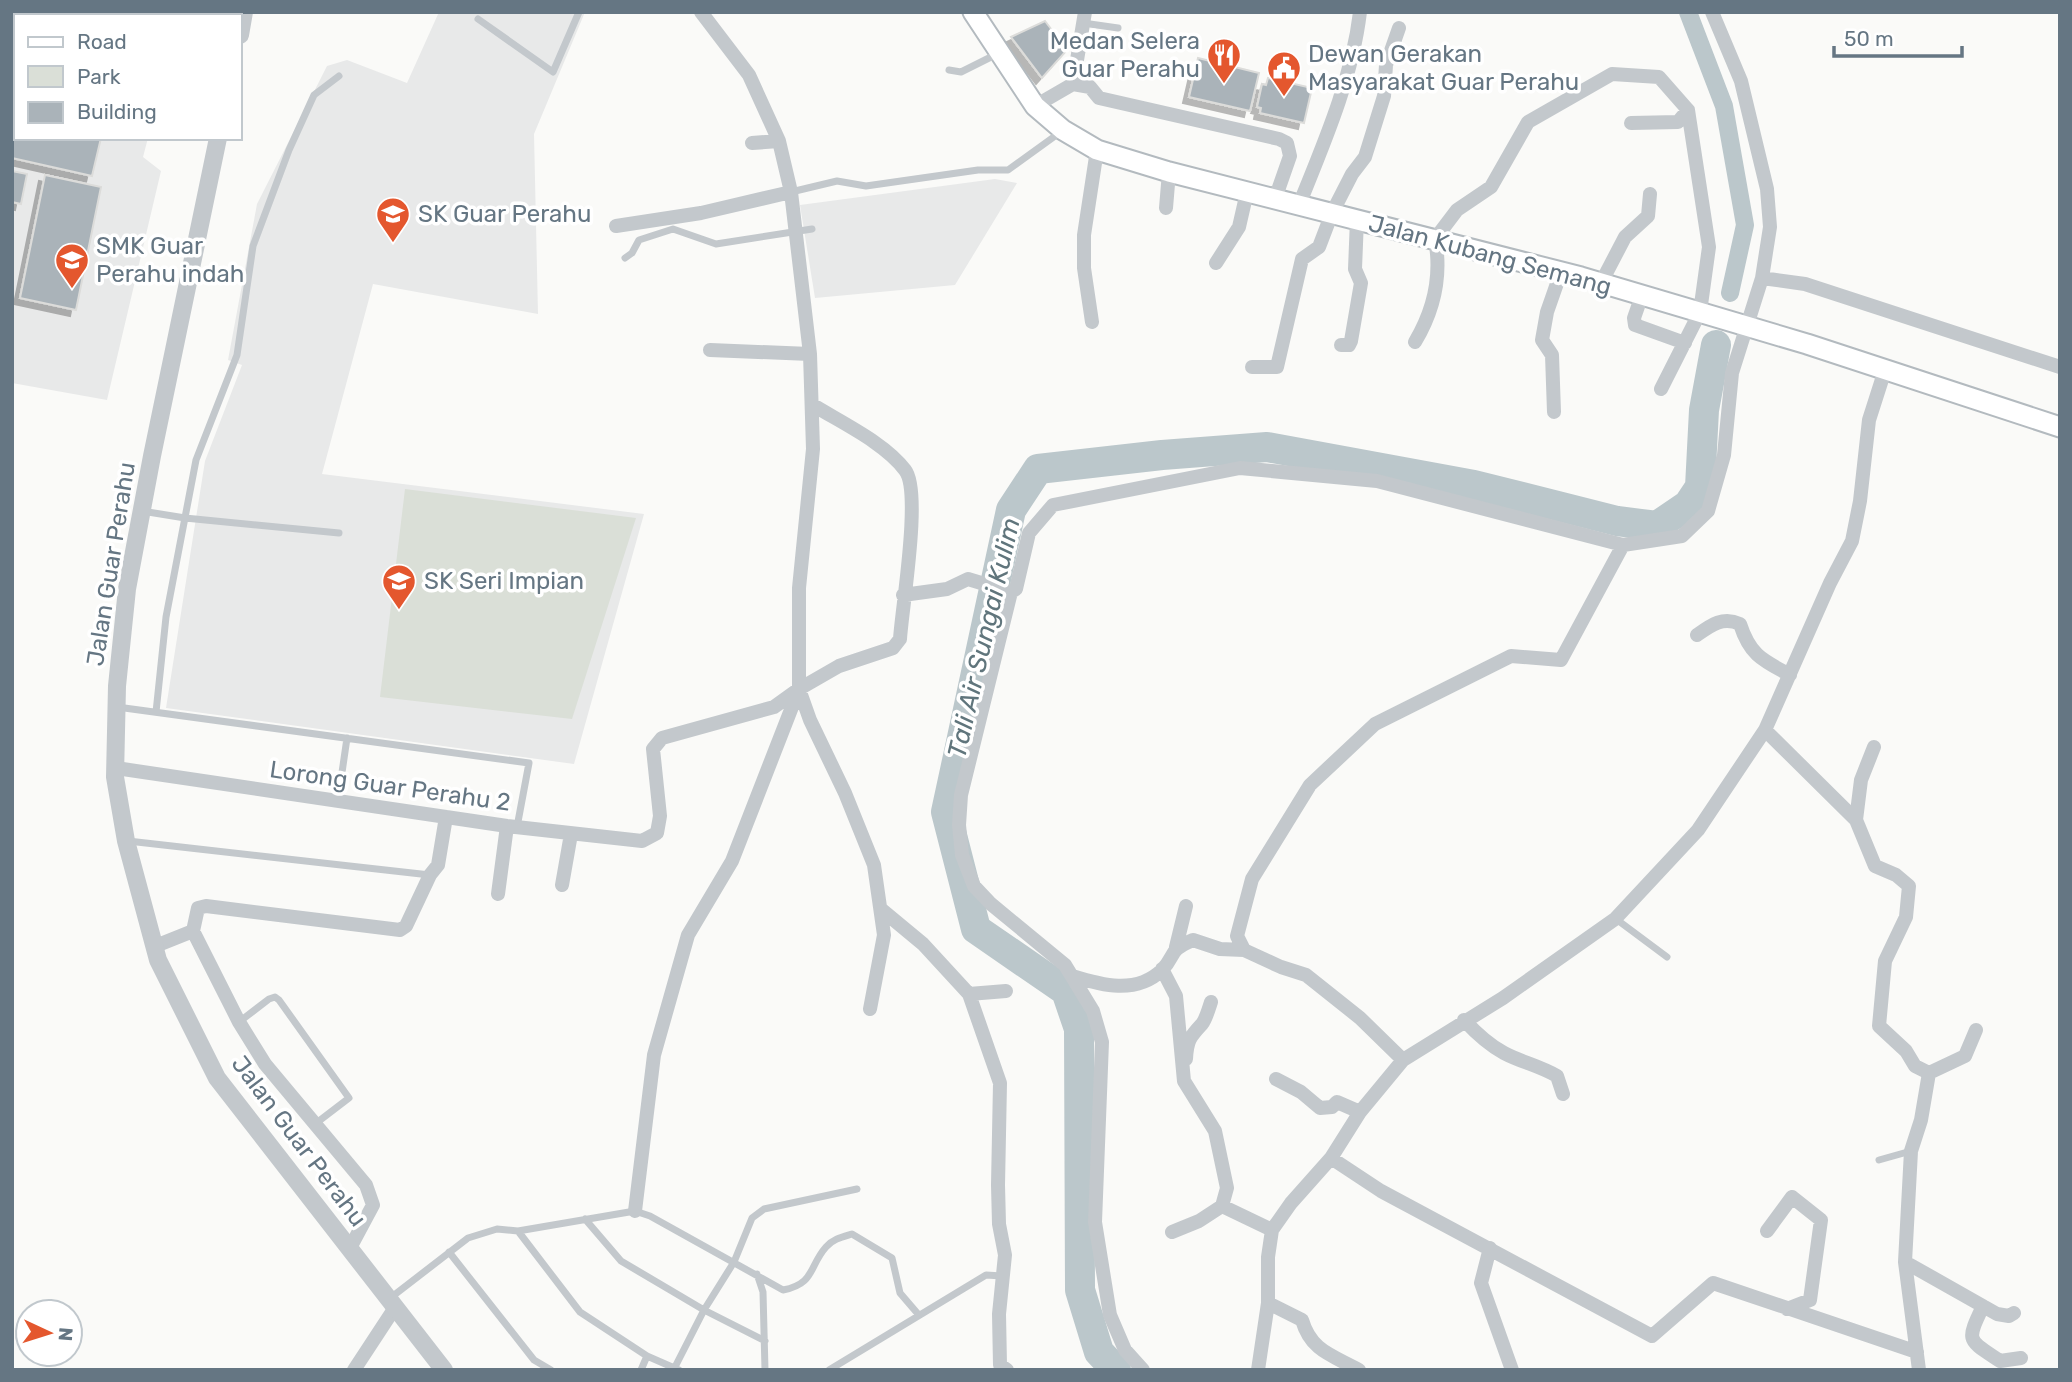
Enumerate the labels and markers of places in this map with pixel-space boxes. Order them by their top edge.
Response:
place label: Medan Selera Guar Perahu [1050,27,1200,83]
restaurant icon: Medan Selera Guar Perahu [1205,36,1243,85]
place label: Dewan Gerakan Masyarakat Guar Perahu [1308,40,1579,96]
public building icon: Dewan Gerakan Masyarakat Guar Perahu [1265,49,1303,98]
school or university icon: SK Guar Perahu [374,195,412,244]
place label: SK Guar Perahu [418,200,591,228]
place label: SMK Guar Perahu indah [96,232,244,288]
school or university icon: SMK Guar Perahu indah [53,241,91,290]
school or university icon: SK Seri Impian [380,562,418,611]
place label: SK Seri Impian [424,567,584,595]

